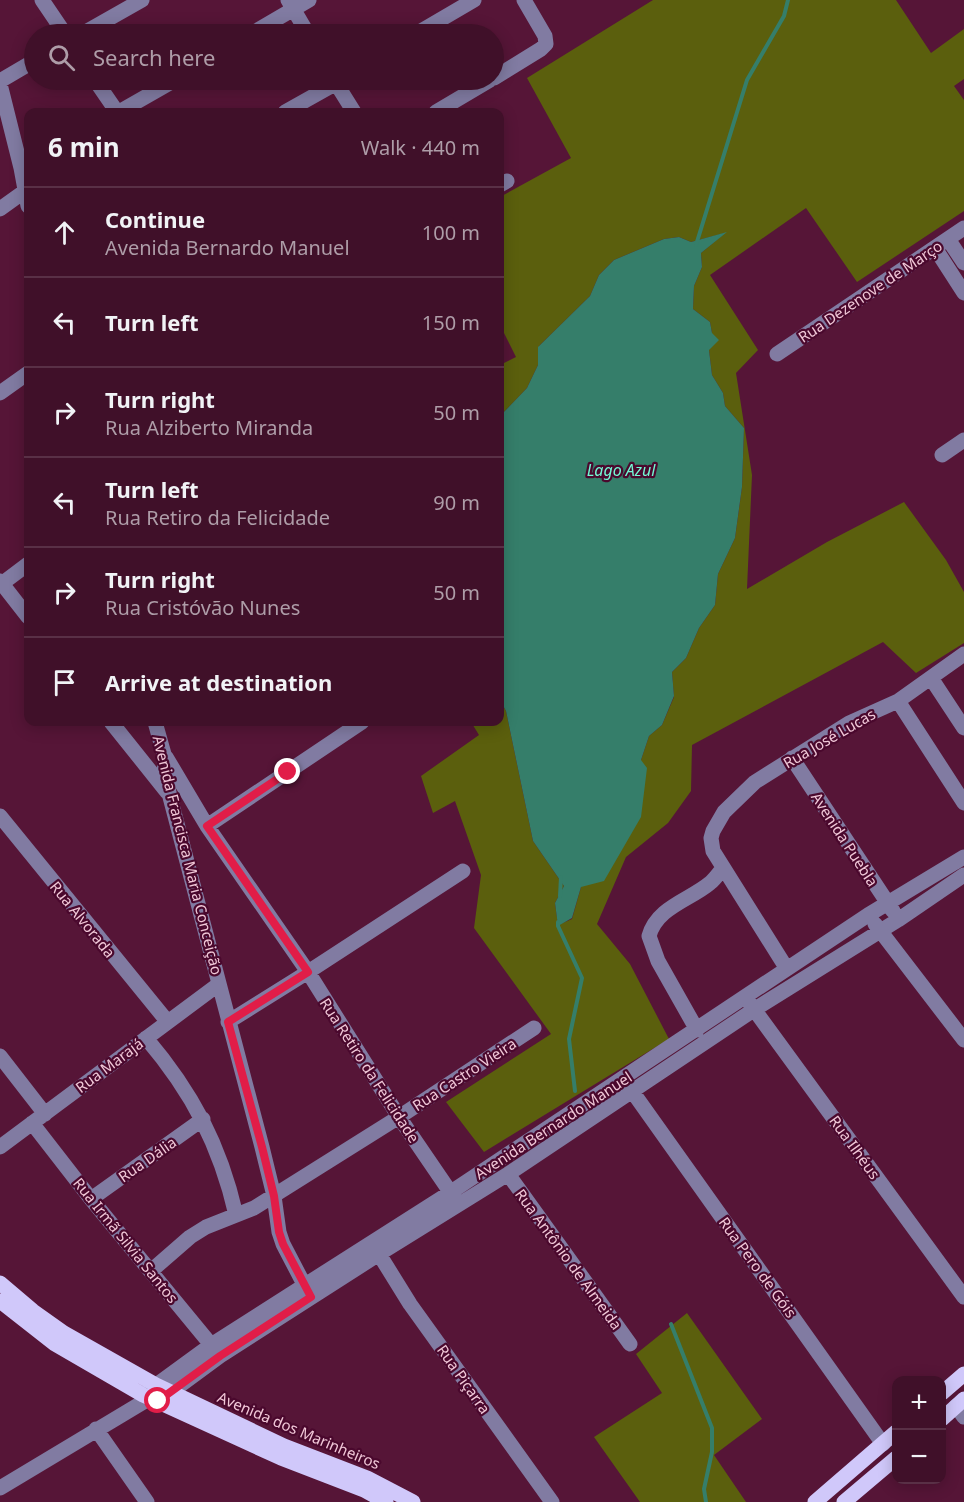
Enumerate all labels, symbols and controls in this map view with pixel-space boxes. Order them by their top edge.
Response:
search box [24,24,504,90]
icon: search [45,41,78,74]
text: Search here [93,42,215,72]
text: 6 min [48,129,120,165]
text: Walk · 440 m [361,134,480,161]
text: Continue [105,204,205,234]
icon: ahead [48,216,81,249]
text: 100 m [422,219,480,246]
text: Avenida Bernardo Manuel [105,234,350,261]
street label: Rua Dezenove de Março [794,235,946,347]
icon: left [48,306,81,339]
text: Turn left [105,307,199,337]
text: 150 m [422,309,480,336]
text: Turn right [105,384,215,414]
icon: right [48,396,81,429]
text: 50 m [433,399,480,426]
text: Rua Alziberto Miranda [105,414,313,441]
water label: Lago Azul [587,459,656,481]
text: Turn left [105,474,199,504]
icon: left [48,486,81,519]
text: 90 m [433,489,480,516]
text: Rua Retiro da Felicidade [105,504,330,531]
text: Turn right [105,564,215,594]
icon: right [48,576,81,609]
text: 50 m [433,579,480,606]
text: Rua Cristóvão Nunes [105,594,300,621]
icon: arrive [48,666,81,699]
text: Arrive at destination [105,667,332,697]
street label: Rua José Lucas [779,703,879,773]
street label: Avenida Francisca Maria Conceição [149,733,227,977]
route end [274,758,300,784]
street label: Avenida Puebla [807,788,883,890]
street label: Rua Alvorada [46,877,120,961]
street label: Rua Retiro da Felicidade [316,994,424,1146]
street label: Rua Marajá [71,1033,147,1097]
street label: Rua Castro Vieira [408,1033,520,1115]
street label: Avenida Bernardo Manuel [471,1067,635,1183]
street label: Rua Ilhéus [825,1111,885,1183]
street label: Rua Dália [114,1132,180,1186]
street label: Rua Irmã Silvia Santos [69,1173,183,1307]
street label: Rua Antônio de Almeida [511,1185,627,1333]
street label: Rua Pero de Góis [715,1213,801,1321]
street label: Rua Piçarra [433,1341,495,1417]
map controls [892,1376,946,1484]
button: + [892,1376,946,1430]
route start [144,1387,170,1413]
street label: Avenida dos Marinheiros [215,1387,383,1473]
button: − [892,1430,946,1484]

